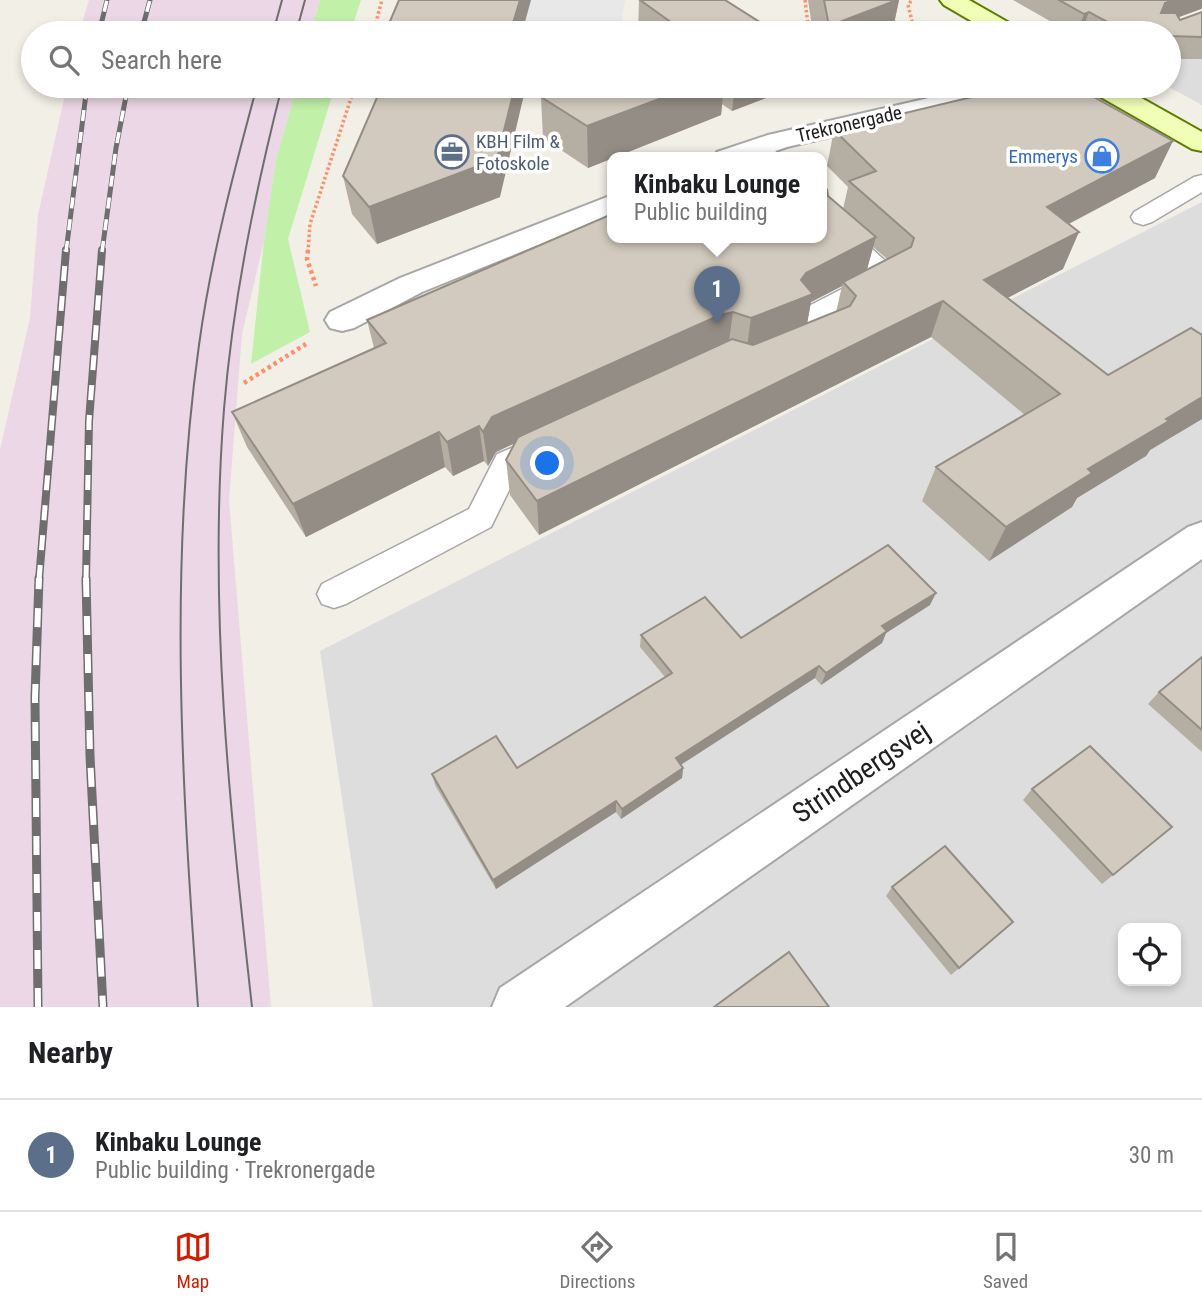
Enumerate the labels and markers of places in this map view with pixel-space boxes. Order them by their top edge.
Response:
place label: KBH Film & Fotoskole [476,130,560,175]
office icon: KBH Film & Fotoskole [433,133,471,171]
shop icon: Emmerys [1083,137,1121,175]
place label: Emmerys [1009,145,1078,168]
pin: 1 [694,266,740,324]

